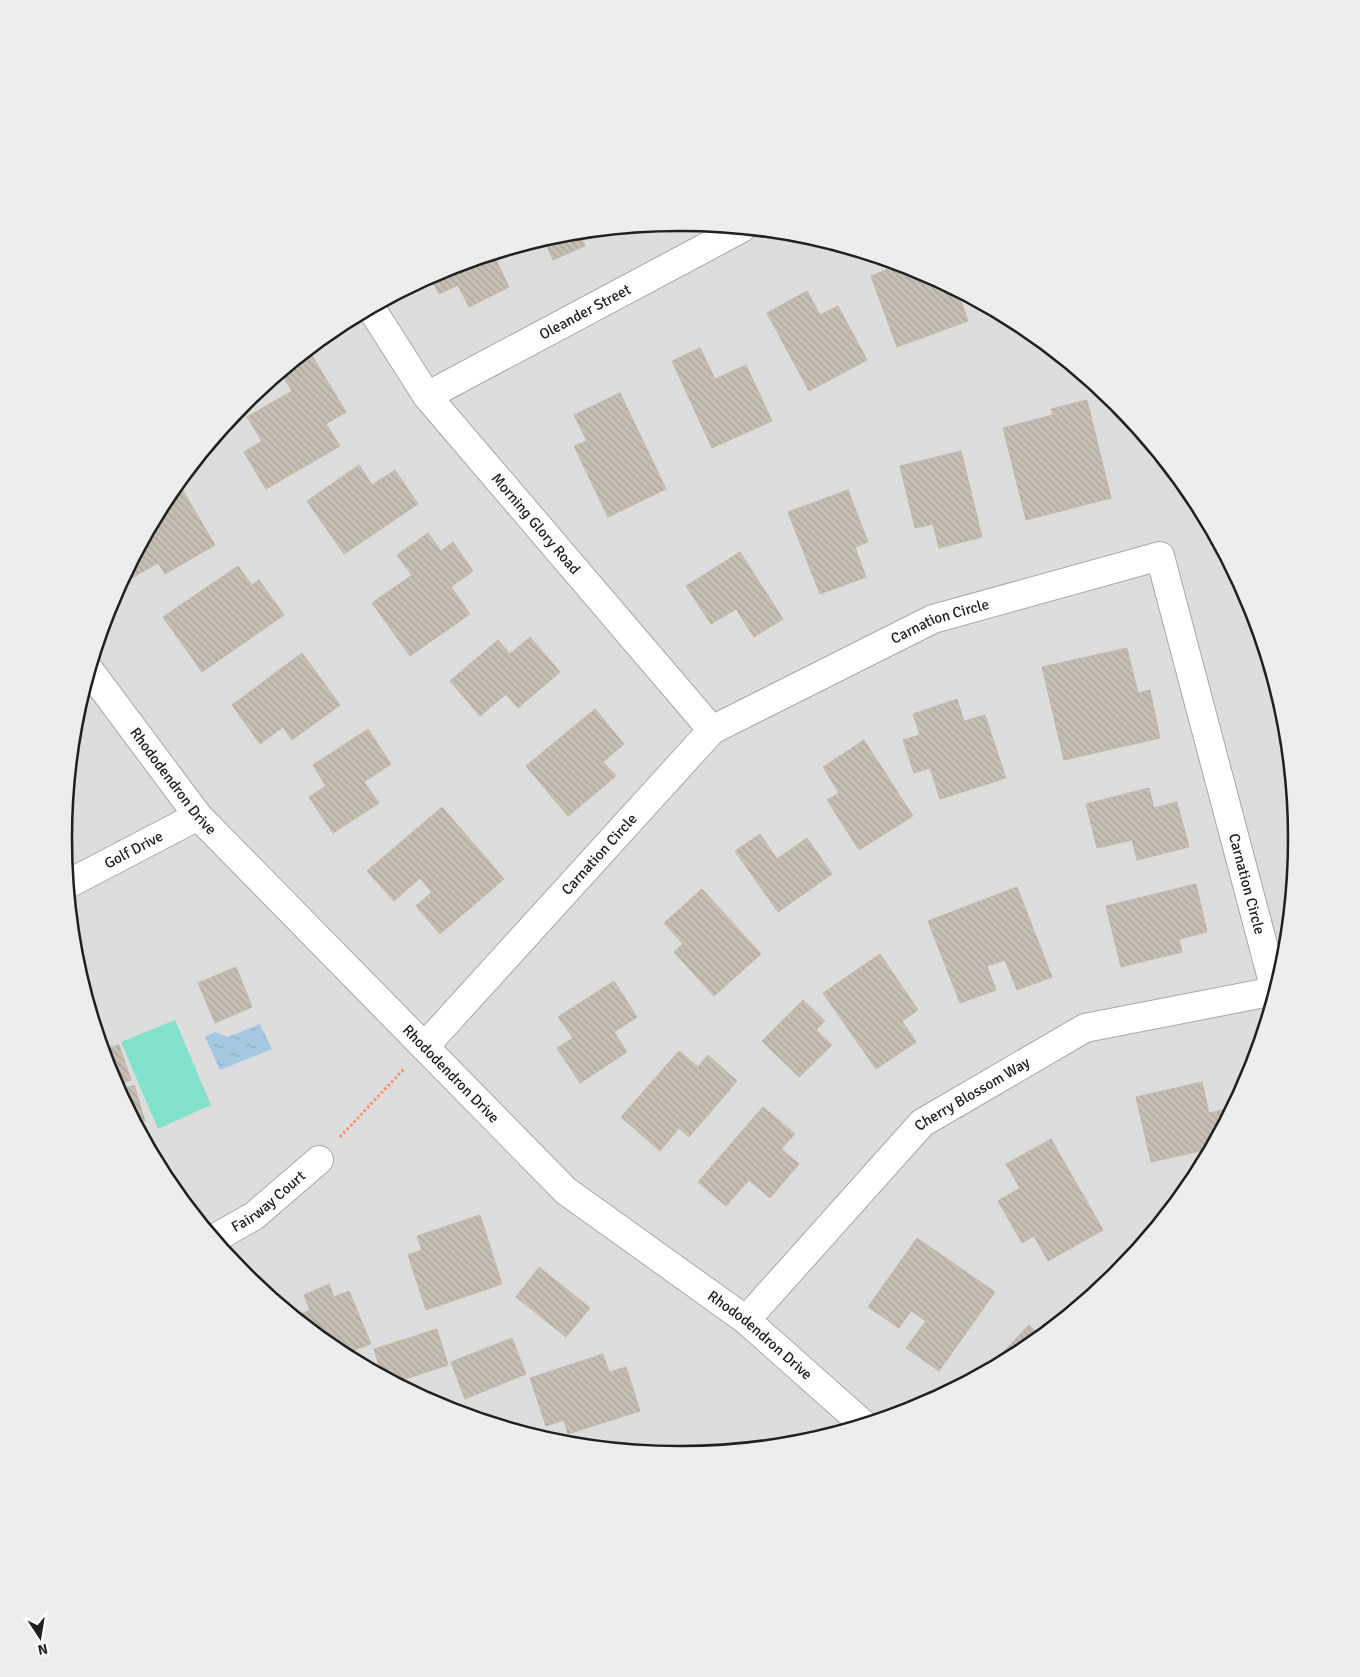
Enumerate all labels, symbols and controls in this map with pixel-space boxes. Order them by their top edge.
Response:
street label: Oleander Street [536,280,634,343]
street label: Morning Glory Road [488,469,584,578]
street label: Carnation Circle [888,595,991,648]
street label: Rhododendron Drive [126,724,220,838]
street label: Carnation Circle [558,810,641,899]
street label: Golf Drive [101,827,166,872]
street label: Carnation Circle [1225,831,1269,936]
street label: Rhododendron Drive [399,1021,503,1127]
street label: Cherry Blossom Way [910,1053,1033,1135]
street label: Fairway Court [228,1167,309,1236]
street label: Rhododendron Drive [704,1287,816,1384]
north arrow [15,1612,65,1662]
text: N [36,1640,49,1659]

